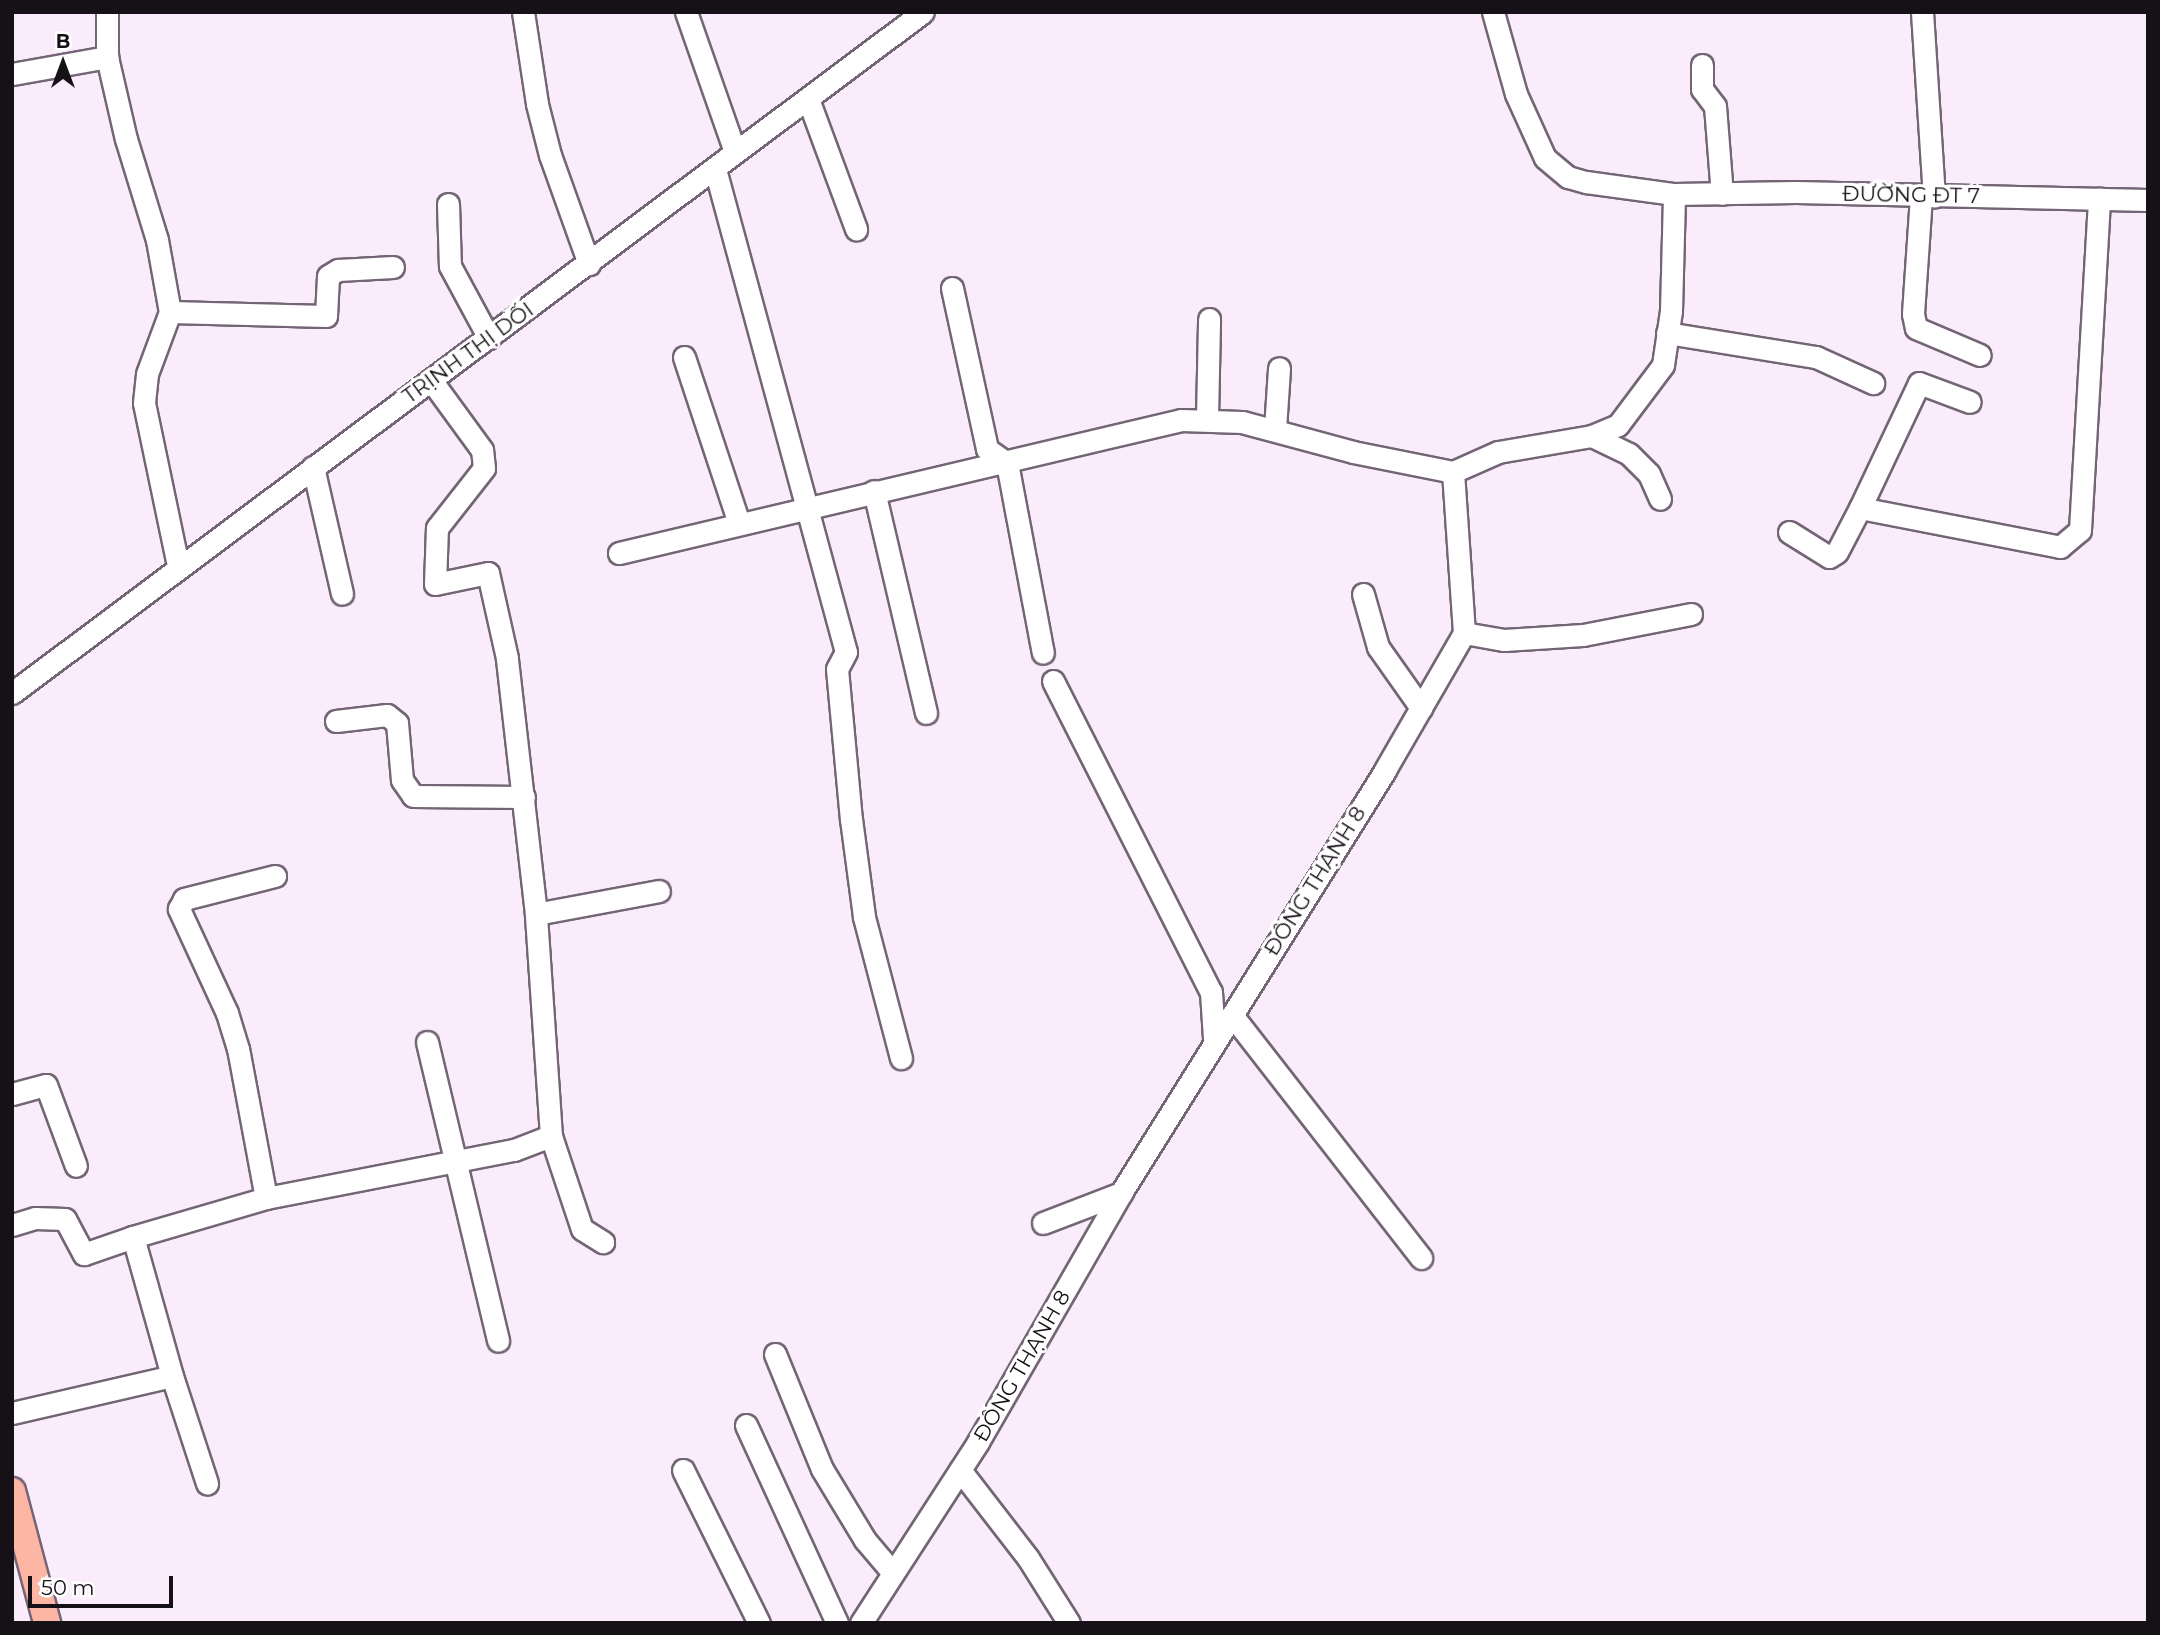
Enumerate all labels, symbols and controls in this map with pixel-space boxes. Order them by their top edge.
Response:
north arrow [28,28,98,98]
text: B [56,30,70,53]
street label: ĐƯỜNG ĐT 7 [1842,181,1980,209]
street label: TRỊNH THỊ DỐI [398,297,538,409]
street label: ĐÔNG THẠNH 8 [1259,802,1371,960]
street label: ĐÔNG THẠNH 8 [968,1286,1076,1446]
scale bar [32,1562,177,1606]
text: 50 m [41,1575,95,1600]

